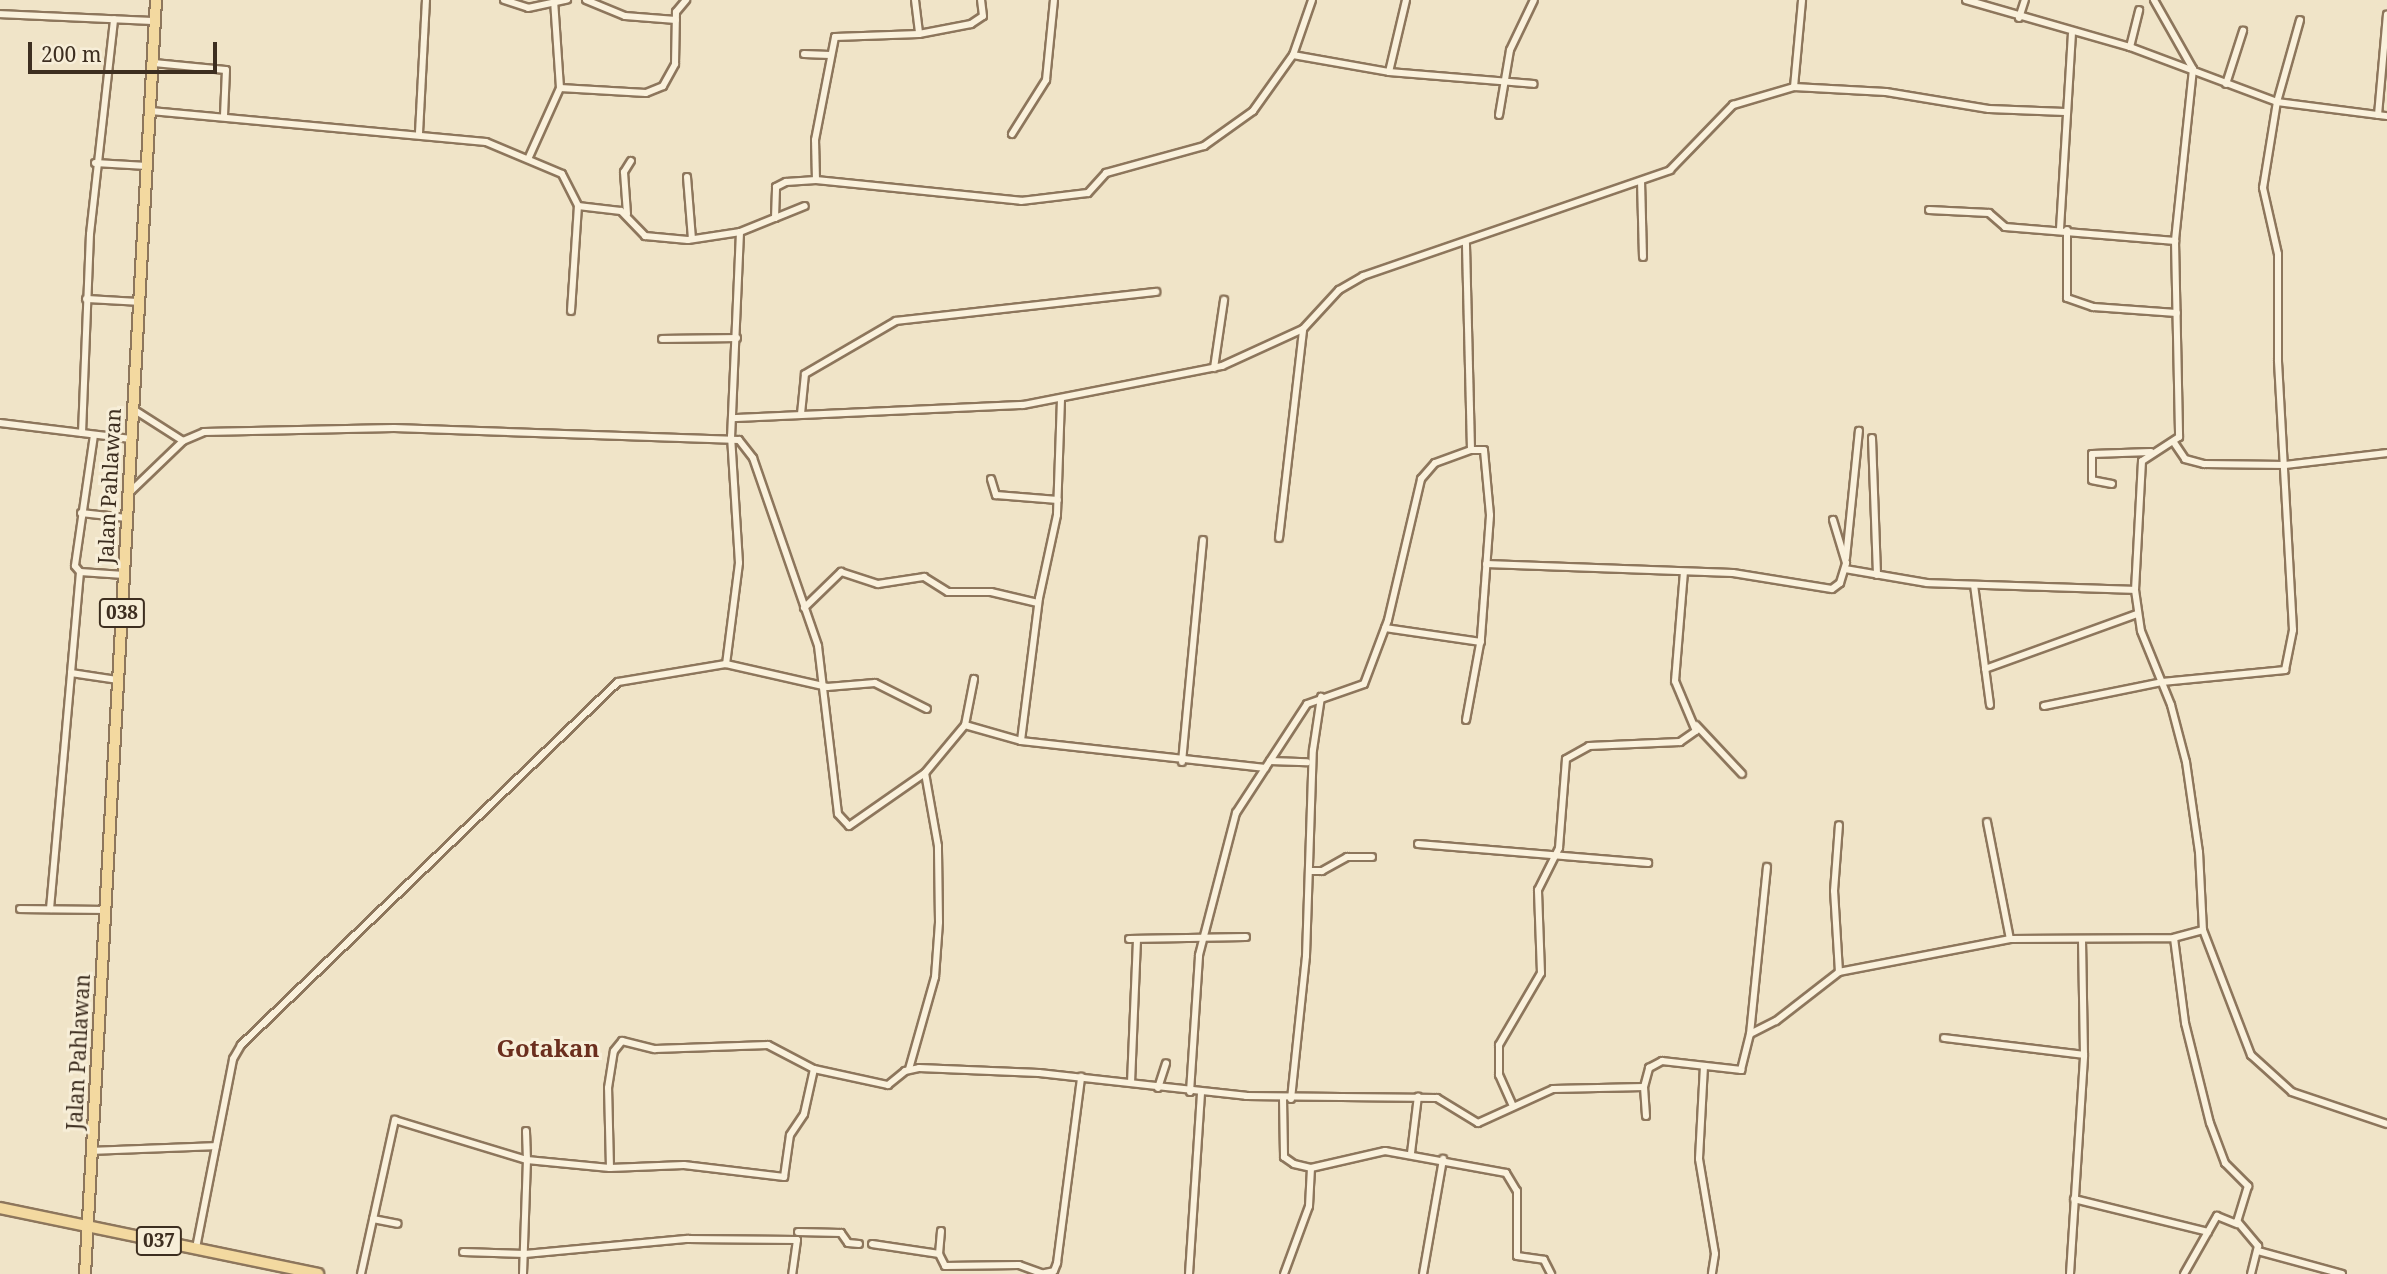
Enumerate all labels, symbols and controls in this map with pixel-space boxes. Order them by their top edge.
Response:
scale bar [32,28,220,72]
text: 200 m [41,40,102,68]
street label: Jalan Pahlawan [92,407,126,565]
road number: 038 [97,598,146,628]
street label: Jalan Pahlawan [61,973,95,1131]
district label: Gotakan [496,1034,600,1062]
road number: 037 [134,1226,184,1256]

